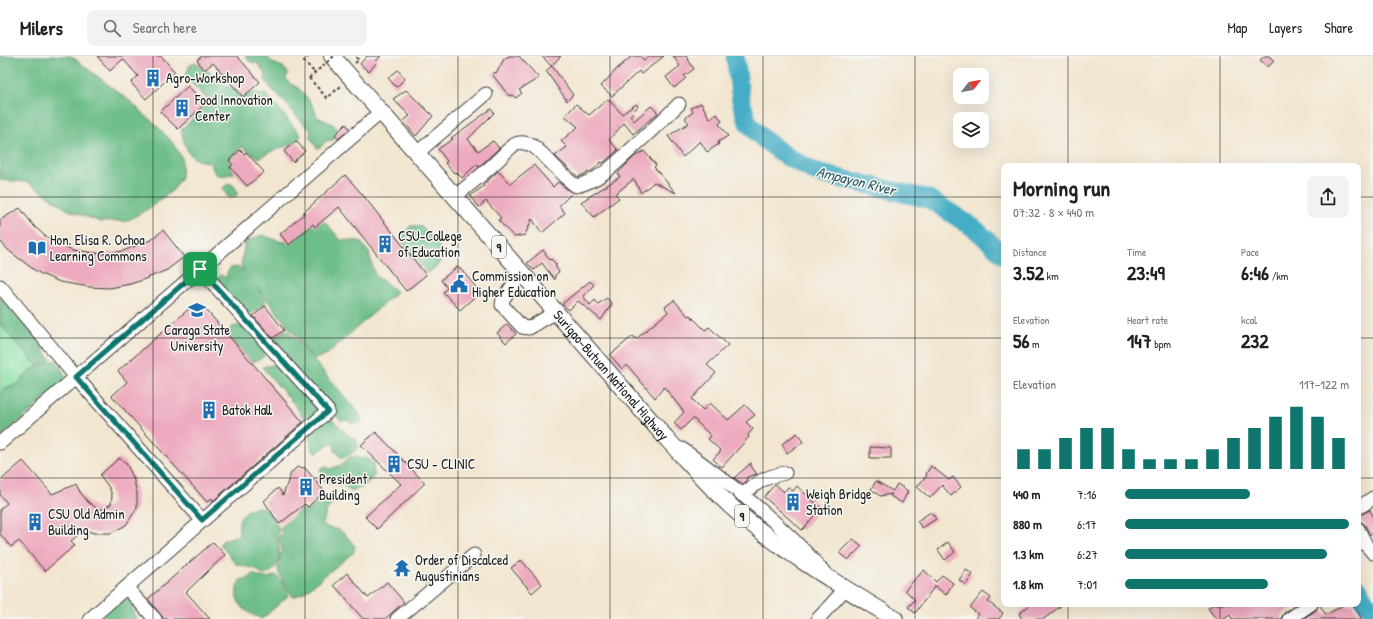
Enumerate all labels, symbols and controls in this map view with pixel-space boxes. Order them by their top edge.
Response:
search box [87,10,367,46]
text: Milers [20,15,63,41]
icon: search [101,17,123,39]
text: Search here [133,17,197,38]
text: Map [1227,18,1247,37]
text: Layers [1269,18,1302,37]
text: Share [1324,18,1353,37]
building icon: Agro-Workshop [143,68,163,88]
place label: Agro-Workshop [166,68,244,88]
north arrow [953,68,989,104]
map controls [953,68,989,148]
place label: Food Innovation Center [194,90,273,125]
building icon: Food Innovation Center [172,98,192,118]
button: layers [953,112,989,148]
water label: Ampayon River [815,161,900,201]
text: Morning run [1013,173,1110,203]
button: share [1307,176,1349,218]
text: 07:32 · 8 × 440 m [1013,203,1094,221]
place label: CSU-College of Education [398,226,463,261]
place label: Hon. Elisa R. Ochoa Learning Commons [50,230,147,266]
building icon: CSU-College of Education [375,234,395,254]
road number: 9 [492,236,506,258]
library icon: Hon. Elisa R. Ochoa Learning Commons [27,238,47,258]
text: Distance [1013,245,1047,259]
text: Time [1127,245,1146,259]
text: Pace [1241,245,1259,259]
pin [183,252,217,286]
icon: arrive [189,258,211,280]
text: 3.52 [1013,259,1044,286]
text: 23:49 [1127,259,1165,286]
text: 6:46 [1241,259,1269,286]
place label: Commission on Higher Education [472,266,556,302]
text: km [1044,269,1059,283]
text: /km [1269,269,1288,283]
public building icon: Commission on Higher Education [449,274,469,294]
school or university icon: Caraga State University [187,300,207,320]
street label: Surigao-Butuan National Highway [549,306,674,445]
text: Elevation [1013,313,1050,327]
text: Heart rate [1127,313,1168,327]
text: kcal [1241,313,1257,327]
place label: Caraga State University [164,320,230,356]
text: 56 [1013,327,1029,354]
text: 147 [1127,327,1152,354]
text: 232 [1241,327,1269,354]
text: m [1029,337,1039,351]
text: bpm [1152,337,1171,351]
text: Elevation [1013,375,1056,393]
text: 117–122 m [1299,375,1349,393]
building icon: Batok Hall [199,400,219,420]
place label: Batok Hall [222,400,273,419]
building icon: CSU - CLINIC [384,454,404,474]
place label: CSU - CLINIC [407,454,476,473]
place label: President Building [319,469,368,505]
building icon: President Building [296,477,316,497]
place label: Weigh Bridge Station [806,484,872,519]
text: 440 m [1013,485,1040,503]
text: 7:16 [1077,485,1096,503]
building icon: Weigh Bridge Station [783,492,803,512]
place label: CSU Old Admin Building [48,504,124,540]
road number: 9 [735,505,749,527]
building icon: CSU Old Admin Building [25,512,45,532]
text: 880 m [1013,515,1042,533]
text: 6:17 [1077,515,1096,533]
text: 1.3 km [1013,545,1044,563]
text: 6:27 [1077,545,1098,563]
place label: Order of Discalced Augustinians [415,550,509,586]
temple icon: Order of Discalced Augustinians [392,558,412,578]
text: 1.8 km [1013,575,1043,593]
text: 7:01 [1077,575,1097,593]

